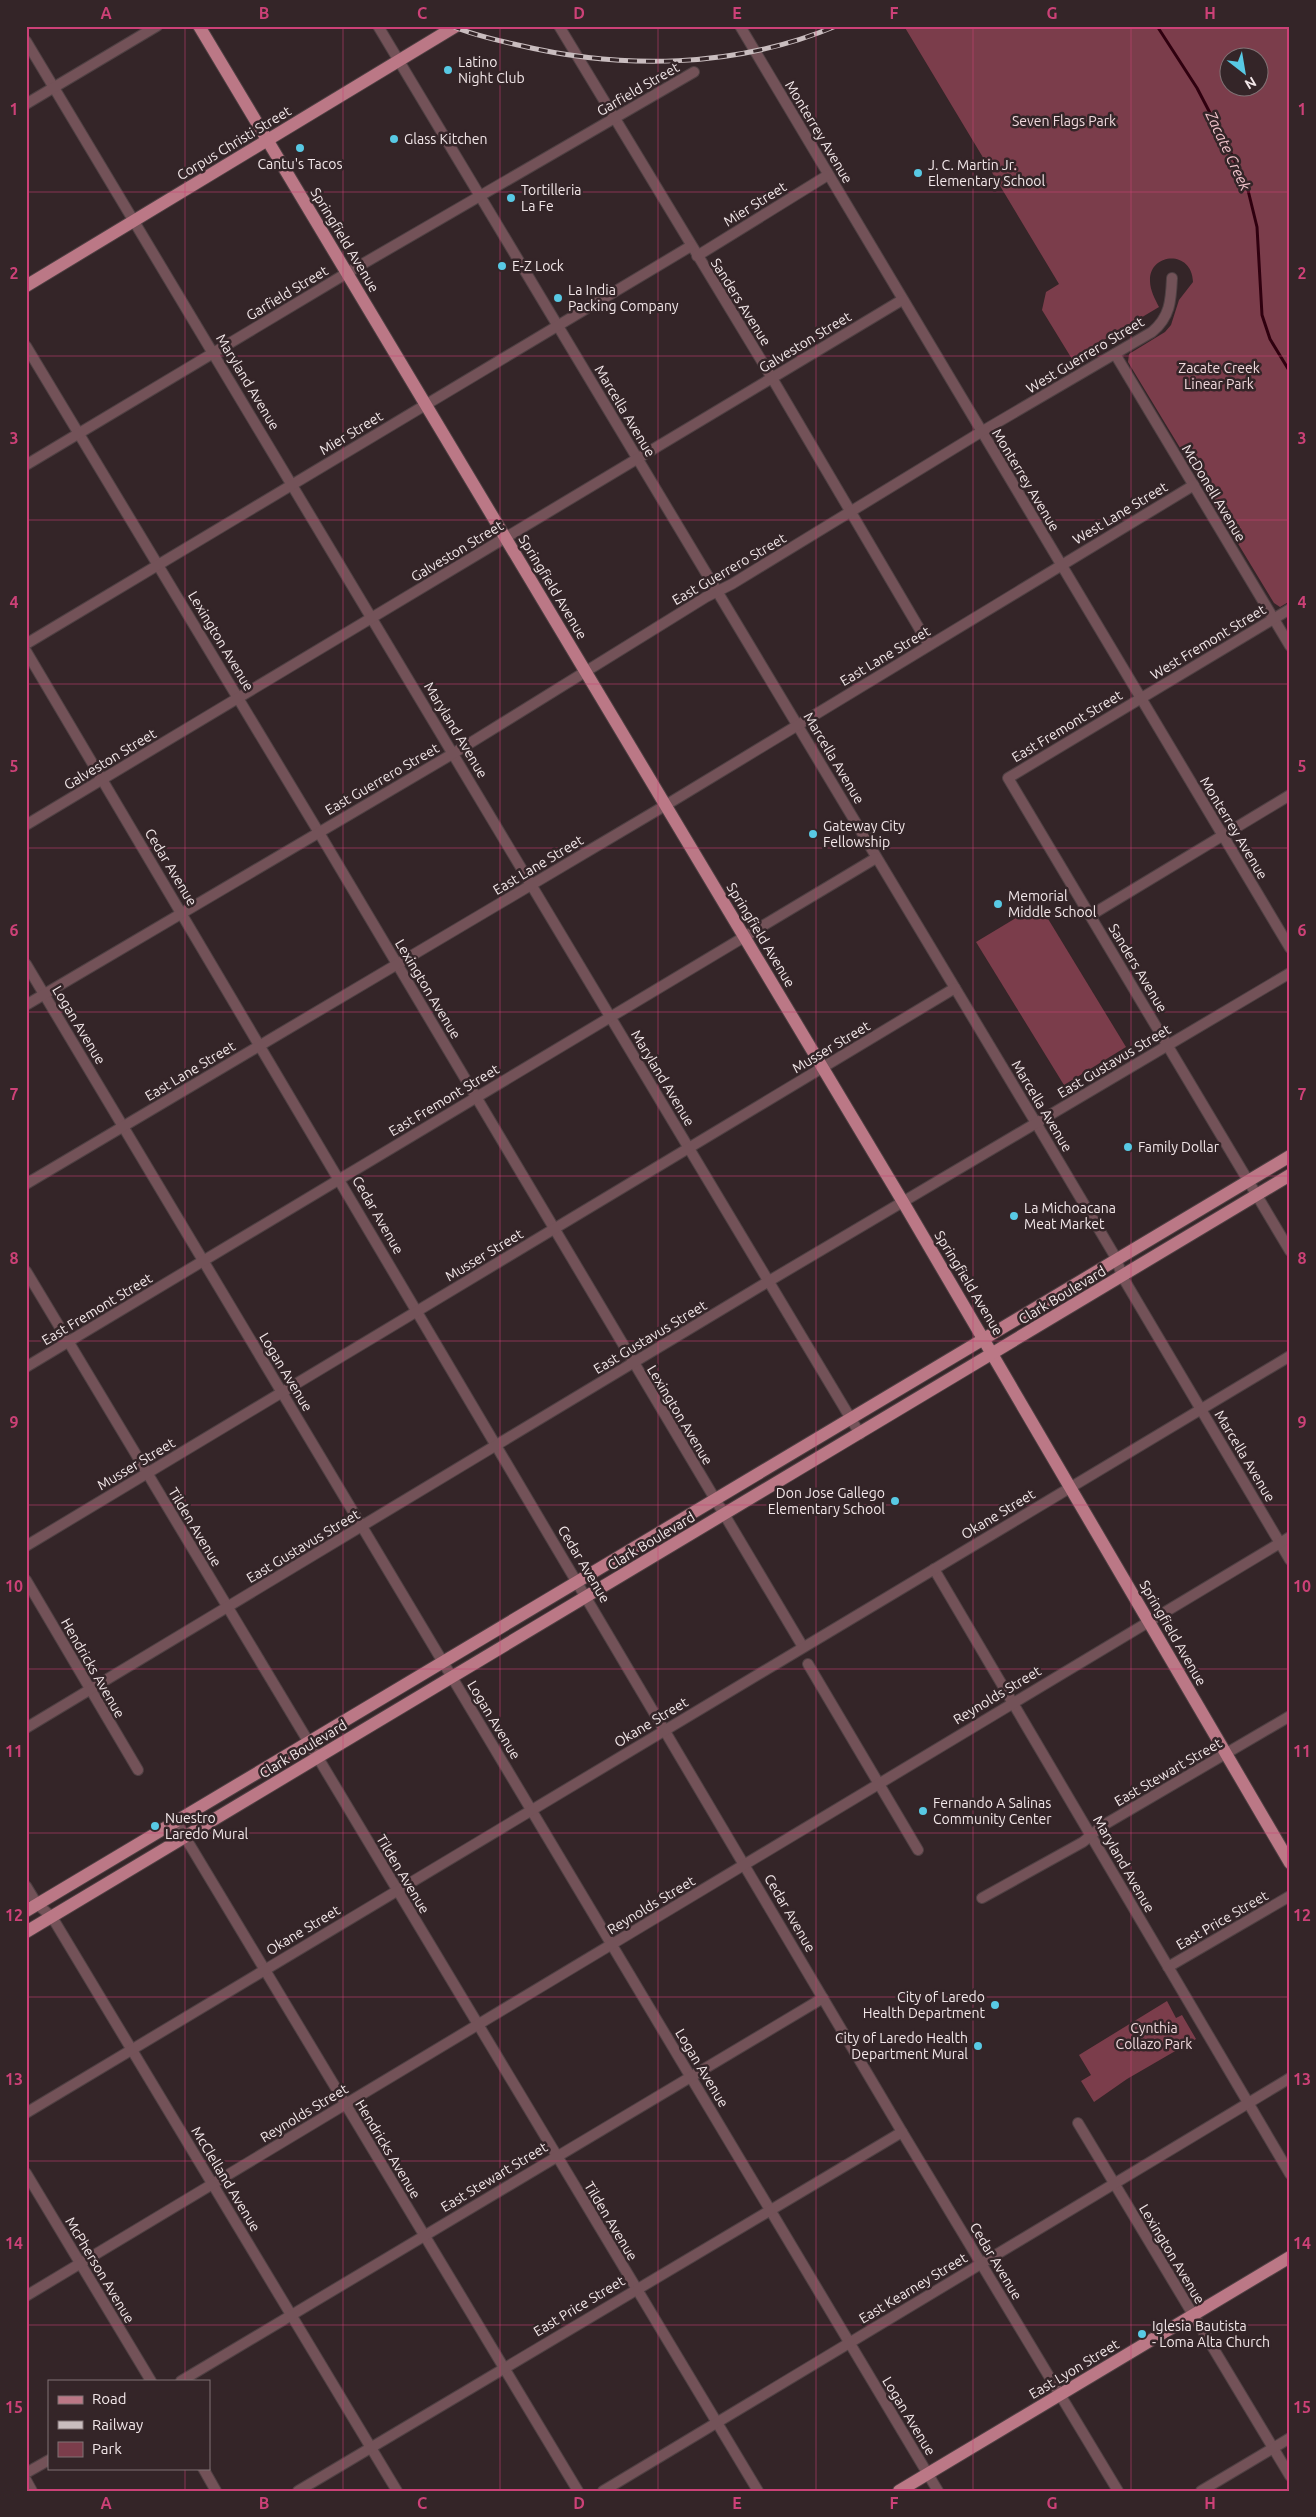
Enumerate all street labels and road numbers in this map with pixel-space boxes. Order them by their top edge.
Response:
street label: Garfield Street [594,59,682,119]
street label: Monterrey Avenue [782,78,856,186]
street label: Corpus Christi Street [174,102,294,183]
street label: Mier Street [721,178,790,230]
street label: Springfield Avenue [308,185,382,295]
street label: Sanders Avenue [708,255,774,349]
street label: Garfield Street [243,262,331,324]
street label: Galveston Street [756,308,854,376]
street label: West Guerrero Street [1023,313,1147,396]
street label: Maryland Avenue [213,331,283,433]
street label: Marcella Avenue [591,362,659,460]
street label: Mier Street [316,408,386,458]
street label: Monterrey Avenue [989,426,1063,534]
street label: McDonell Avenue [1179,442,1249,544]
street label: West Lane Street [1070,478,1171,548]
street label: Galveston Street [408,517,506,585]
street label: East Guerrero Street [669,530,789,608]
street label: Springfield Avenue [516,532,590,642]
street label: Lexington Avenue [185,588,257,694]
street label: West Fremont Street [1148,601,1269,683]
street label: East Lane Street [837,623,933,689]
street label: Maryland Avenue [421,679,491,781]
street label: East Fremont Street [1009,686,1126,765]
street label: Marcella Avenue [800,709,868,807]
street label: Galveston Street [61,725,159,793]
street label: East Guerrero Street [322,740,442,818]
street label: Monterrey Avenue [1197,774,1271,882]
street label: Cedar Avenue [142,825,200,909]
street label: East Lane Street [490,832,586,898]
street label: Springfield Avenue [724,880,798,990]
street label: Sanders Avenue [1105,921,1171,1015]
street label: Lexington Avenue [392,936,464,1042]
street label: Logan Avenue [49,983,109,1067]
street label: Musser Street [789,1017,873,1076]
street label: East Gustavus Street [1055,1021,1174,1101]
street label: Maryland Avenue [628,1027,698,1129]
street label: East Lane Street [142,1038,238,1104]
street label: Marcella Avenue [1008,1057,1076,1155]
street label: East Fremont Street [386,1060,503,1139]
street label: Cedar Avenue [349,1173,407,1257]
street label: Musser Street [442,1225,526,1284]
street label: Springfield Avenue [932,1228,1006,1338]
street label: Clark Boulevard [1015,1263,1109,1327]
street label: East Fremont Street [39,1269,156,1348]
street label: East Gustavus Street [591,1297,710,1377]
street label: Logan Avenue [256,1330,316,1414]
street label: Lexington Avenue [644,1362,716,1468]
street label: Marcella Avenue [1211,1407,1279,1505]
street label: Musser Street [94,1434,178,1493]
street label: Tilden Avenue [165,1485,225,1569]
street label: Okane Street [958,1485,1038,1542]
street label: East Gustavus Street [244,1506,363,1586]
street label: Clark Boulevard [604,1509,698,1573]
street label: Cedar Avenue [555,1522,613,1606]
street label: Springfield Avenue [1136,1577,1210,1689]
street label: Hendricks Avenue [58,1615,128,1721]
street label: Reynolds Street [950,1662,1044,1728]
street label: Logan Avenue [464,1678,524,1762]
street label: Okane Street [611,1693,691,1750]
street label: Clark Boulevard [256,1717,350,1781]
street label: East Stewart Street [1111,1734,1225,1809]
street label: Maryland Avenue [1090,1813,1158,1915]
street label: Tilden Avenue [373,1832,433,1916]
street label: Cedar Avenue [761,1871,819,1955]
street label: Reynolds Street [604,1872,698,1938]
street label: East Price Street [1173,1887,1271,1953]
street label: Okane Street [263,1901,343,1958]
street label: Logan Avenue [672,2026,732,2110]
street label: Reynolds Street [257,2080,351,2146]
street label: Hendricks Avenue [352,2097,424,2201]
street label: McClelland Avenue [188,2124,264,2234]
street label: East Stewart Street [438,2139,551,2215]
street label: Tilden Avenue [581,2179,641,2263]
street label: Lexington Avenue [1136,2201,1208,2307]
street label: McPherson Avenue [62,2214,138,2326]
street label: Cedar Avenue [967,2219,1025,2303]
street label: East Kearney Street [856,2249,970,2327]
street label: East Price Street [531,2272,628,2339]
street label: East Lyon Street [1026,2336,1122,2402]
street label: Logan Avenue [879,2374,939,2458]

